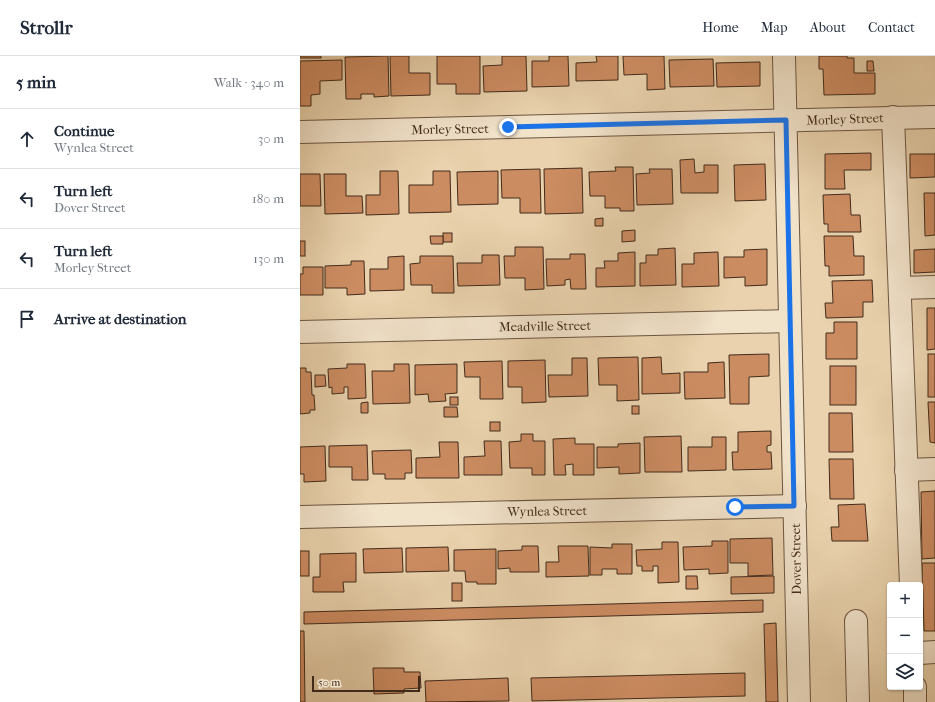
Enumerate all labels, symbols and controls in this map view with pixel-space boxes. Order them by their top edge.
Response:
text: Strollr [20,17,73,39]
text: Home [702,19,739,36]
text: Map [761,19,788,36]
text: About [810,19,846,36]
text: Contact [868,19,915,36]
text: 5 min [16,72,56,92]
text: Walk · 340 m [214,75,284,90]
street label: Morley Street [806,110,884,128]
route end [499,118,517,136]
street label: Morley Street [411,121,489,137]
text: Continue [54,122,114,140]
icon: ahead [16,128,38,150]
text: 30 m [258,131,284,146]
text: Wynlea Street [54,140,134,155]
text: Turn left [54,182,112,200]
icon: left [16,188,38,210]
text: 180 m [252,191,284,206]
text: Dover Street [54,200,126,215]
text: Turn left [54,242,112,260]
icon: left [16,248,38,270]
text: 130 m [253,251,284,266]
text: Morley Street [54,260,131,275]
icon: arrive [16,308,38,330]
text: Arrive at destination [54,310,186,328]
street label: Meadville Street [499,318,592,334]
route start [726,498,744,516]
street label: Wynlea Street [506,503,587,519]
street label: Dover Street [788,523,804,595]
map controls [887,582,923,690]
button: + [887,582,923,618]
button: − [887,618,923,654]
button: layers [887,654,923,690]
scale bar [312,674,420,693]
text: 50 m [318,676,340,689]

